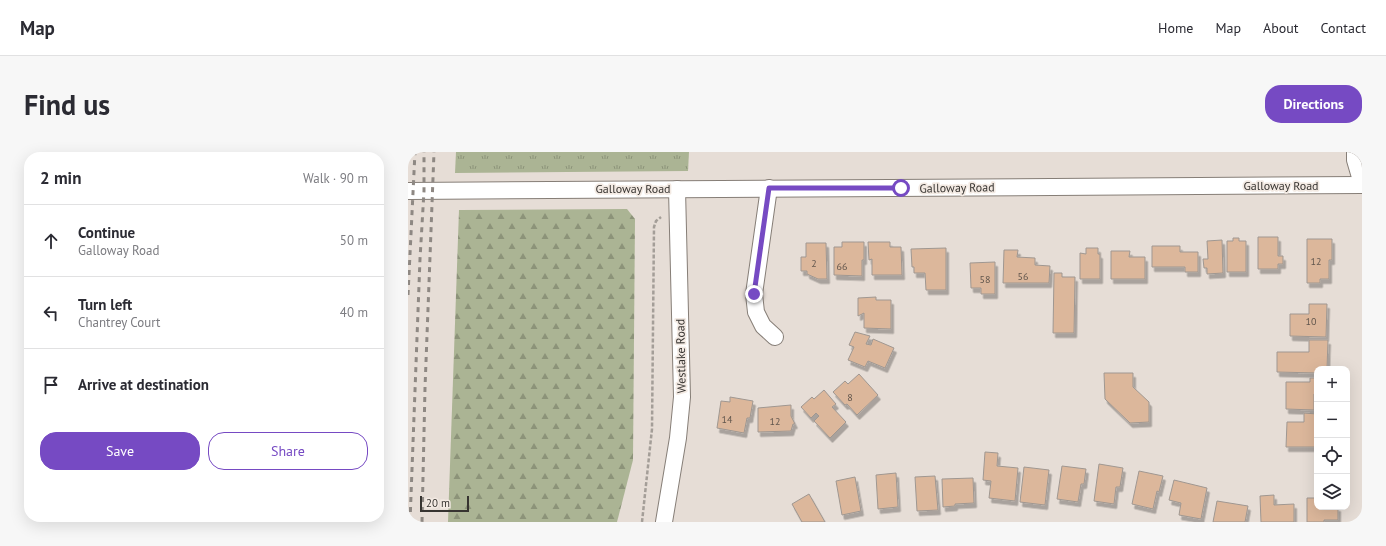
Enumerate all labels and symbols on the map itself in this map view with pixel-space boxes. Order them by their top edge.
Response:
street label: Galloway Road [1243,178,1319,193]
route start [892,179,910,197]
street label: Galloway Road [919,179,995,196]
street label: Galloway Road [595,181,671,196]
house number: 12 [1311,255,1321,268]
house number: 2 [811,257,817,270]
house number: 66 [837,260,847,273]
house number: 56 [1018,270,1028,283]
house number: 58 [980,273,990,286]
route end [745,285,763,303]
house number: 10 [1306,315,1317,328]
street label: Westlake Road [672,319,689,393]
house number: 8 [847,391,853,404]
house number: 14 [722,413,733,426]
house number: 12 [770,415,780,428]
scale bar [420,494,469,513]

